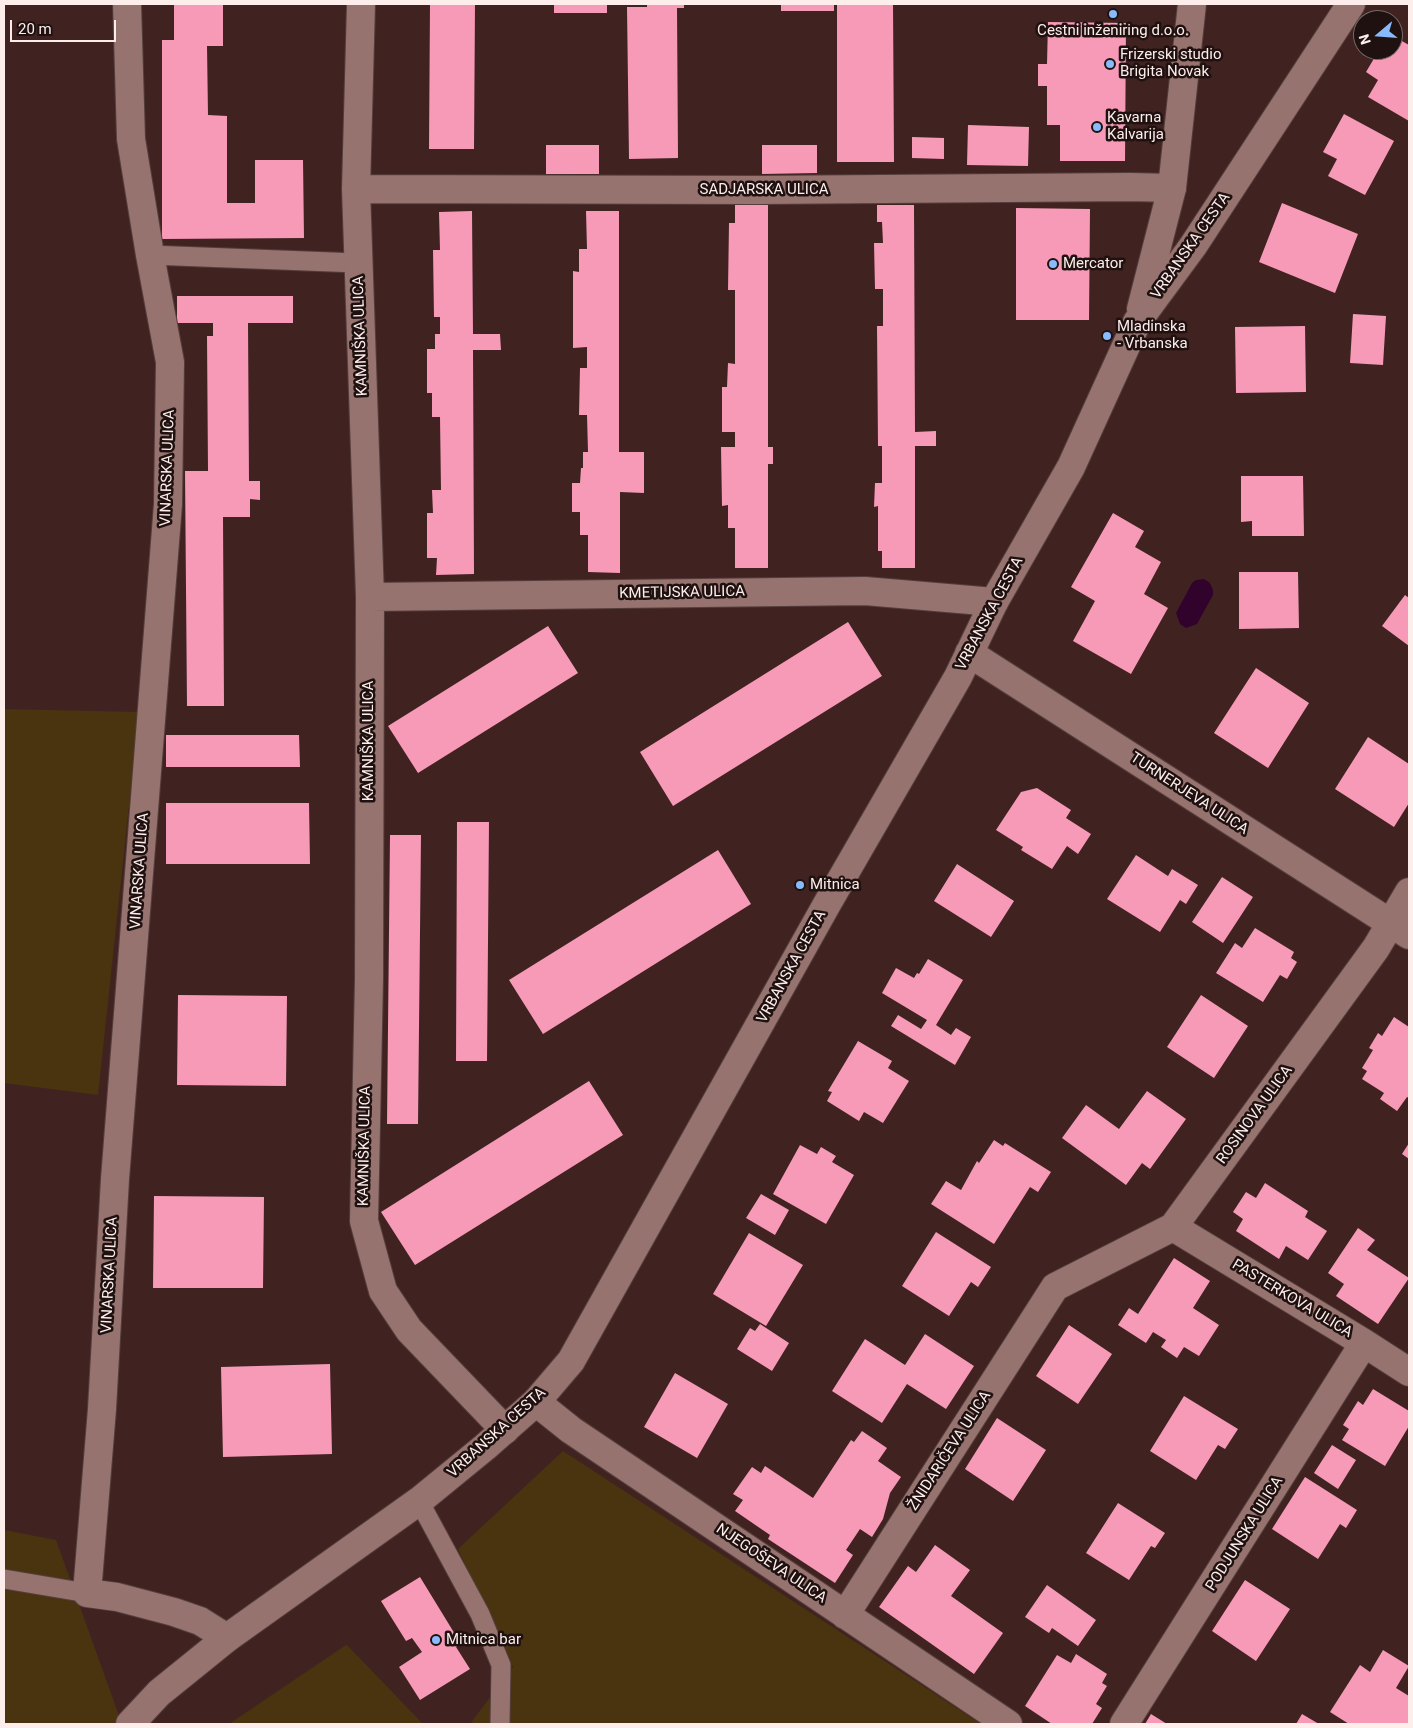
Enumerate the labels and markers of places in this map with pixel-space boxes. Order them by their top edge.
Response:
marker: Cestni inženiring d.o.o. [1107,8,1119,20]
place label: Cestni inženiring d.o.o. [1037,22,1189,40]
place label: Frizerski studio Brigita Novak [1120,46,1221,81]
marker: Frizerski studio Brigita Novak [1104,58,1116,70]
place label: Kavarna Kalvarija [1107,109,1164,144]
marker: Kavarna Kalvarija [1091,121,1103,133]
place label: Mercator [1063,255,1123,273]
marker: Mercator [1047,258,1059,270]
place label: Mladinska - Vrbanska [1117,318,1188,353]
marker: Mladinska - Vrbanska [1101,330,1113,342]
place label: Mitnica [810,876,860,894]
marker: Mitnica [794,879,806,891]
place label: Mitnica bar [446,1631,521,1649]
marker: Mitnica bar [430,1634,442,1646]

